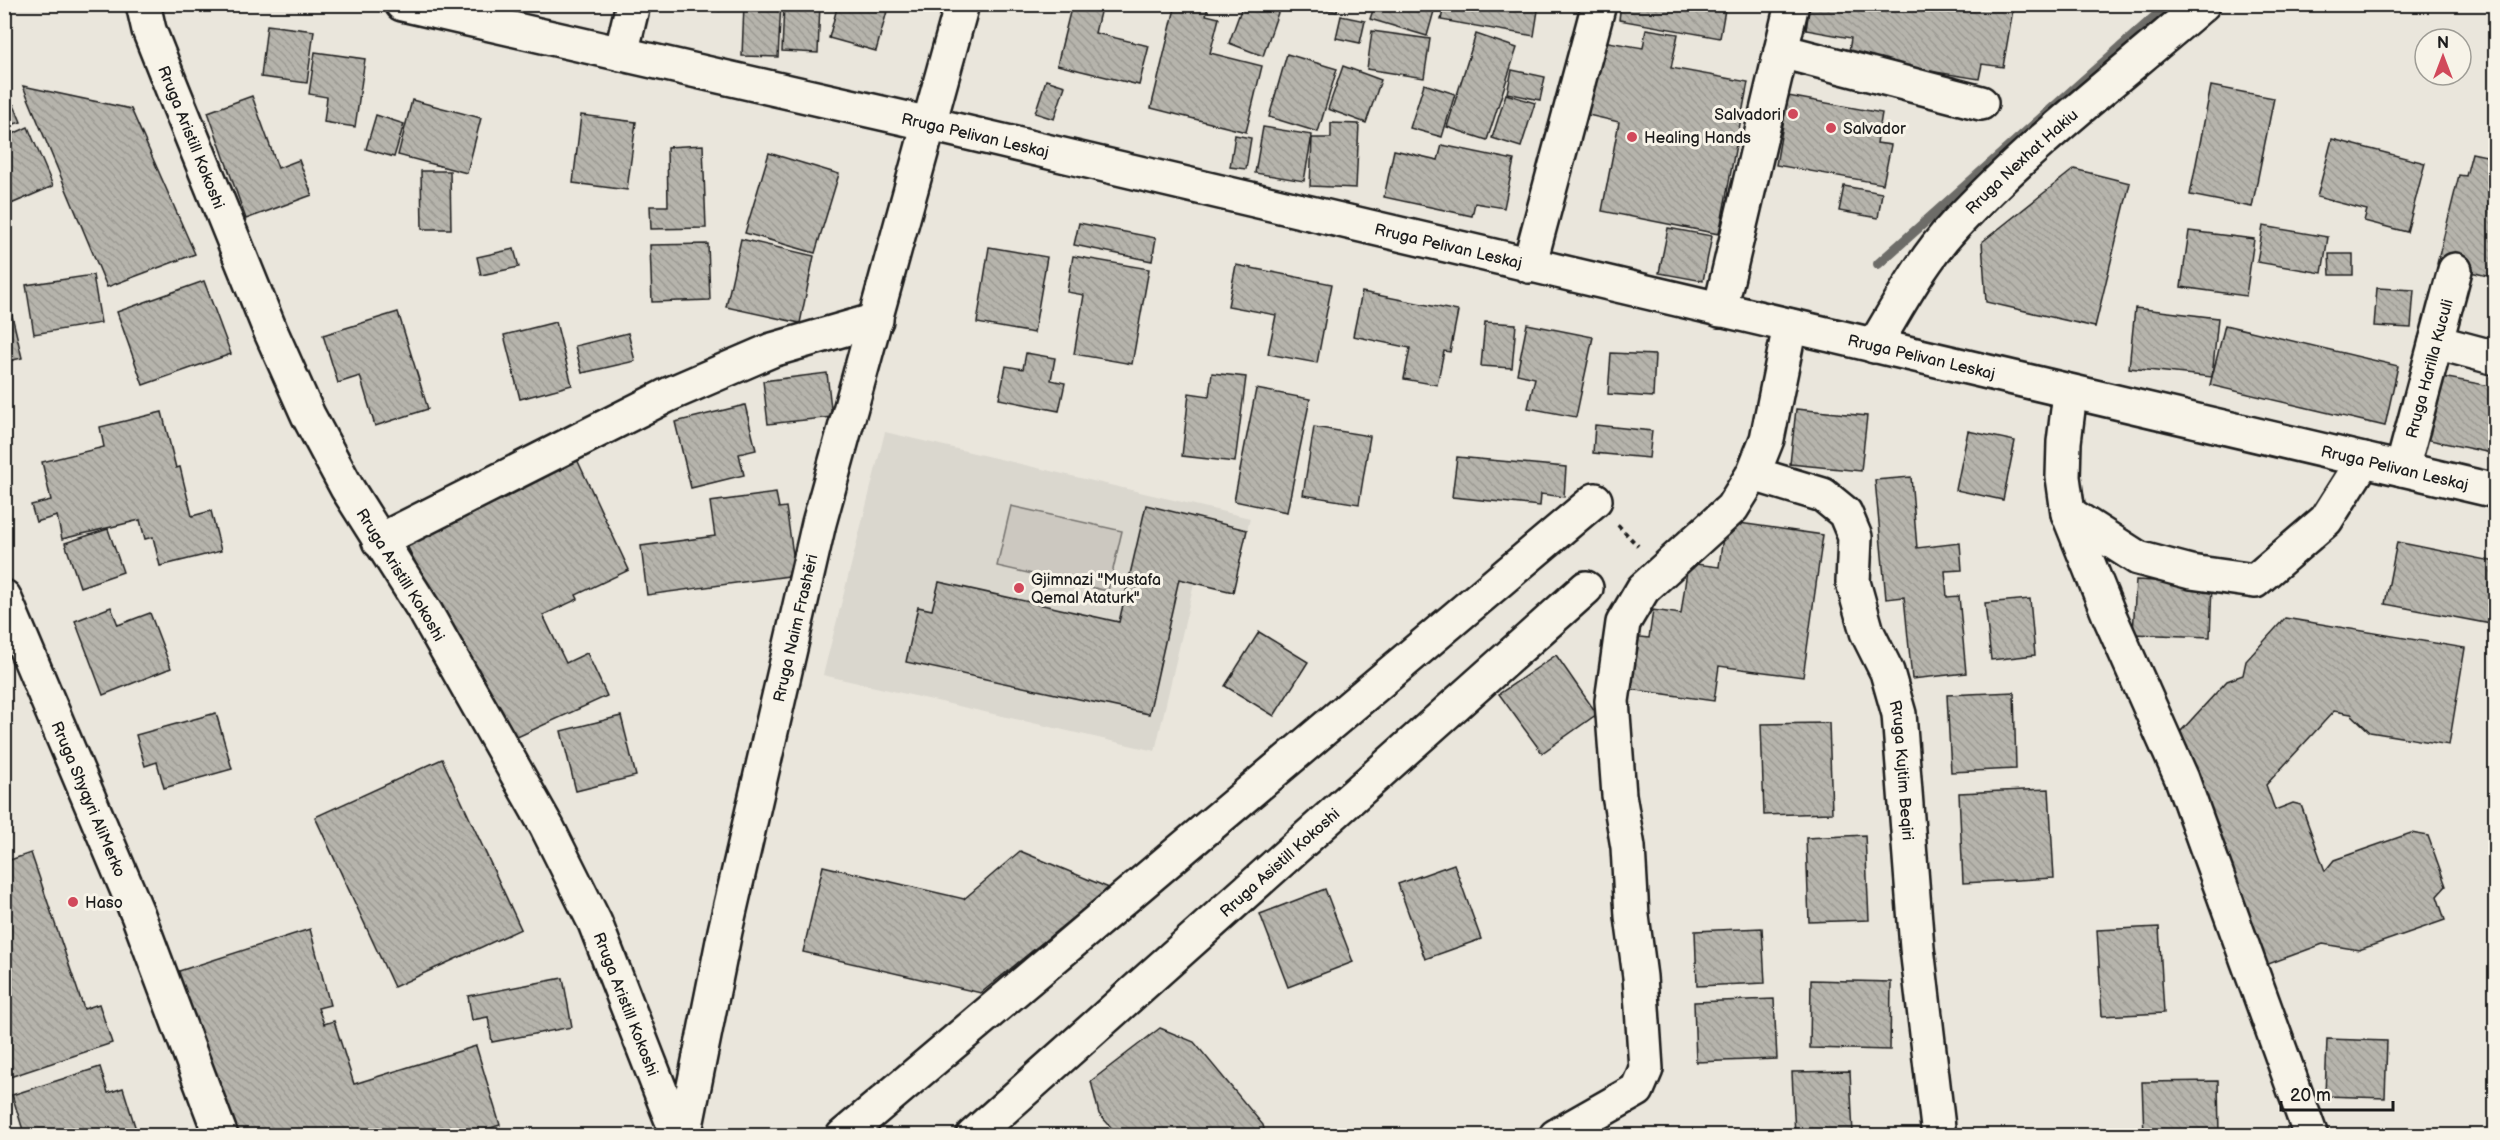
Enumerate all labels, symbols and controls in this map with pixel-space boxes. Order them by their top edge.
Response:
north arrow [2413,27,2473,87]
text: N [2437,34,2449,53]
street label: Rruga Aristill Kokoshi [153,63,228,212]
place label: Salvadori [1714,106,1781,125]
street label: Rruga Nexhat Hakiu [1962,106,2082,219]
marker: Salvadori [1786,107,1800,121]
street label: Rruga Pelivan Leskaj [899,110,1051,163]
place label: Salvador [1843,120,1906,139]
marker: Salvador [1824,121,1838,135]
place label: Healing Hands [1644,129,1751,148]
marker: Healing Hands [1625,130,1639,144]
street label: Rruga Pelivan Leskaj [1372,220,1524,273]
street label: Rruga Harilla Kuculi [2403,297,2458,441]
street label: Rruga Pelivan Leskaj [1846,331,1997,384]
street label: Rruga Pelivan Leskaj [2319,442,2470,495]
street label: Rruga Aristill Kokoshi [351,505,448,645]
street label: Rruga Naim Frashëri [770,553,823,704]
place label: Gjimnazi "Mustafa Qemal Ataturk" [1031,571,1161,608]
marker: Gjimnazi "Mustafa Qemal Ataturk" [1012,581,1026,595]
street label: Rruga Kujtim Beqiri [1884,698,1917,841]
street label: Rruga Shyqyri AliMerko [46,719,129,880]
street label: Rruga Asistill Kokoshi [1217,805,1344,922]
place label: Haso [85,894,123,913]
marker: Haso [66,895,80,909]
street label: Rruga Aristill Kokoshi [589,930,662,1079]
scale bar [2281,1074,2394,1112]
text: 20 m [2290,1085,2331,1106]

